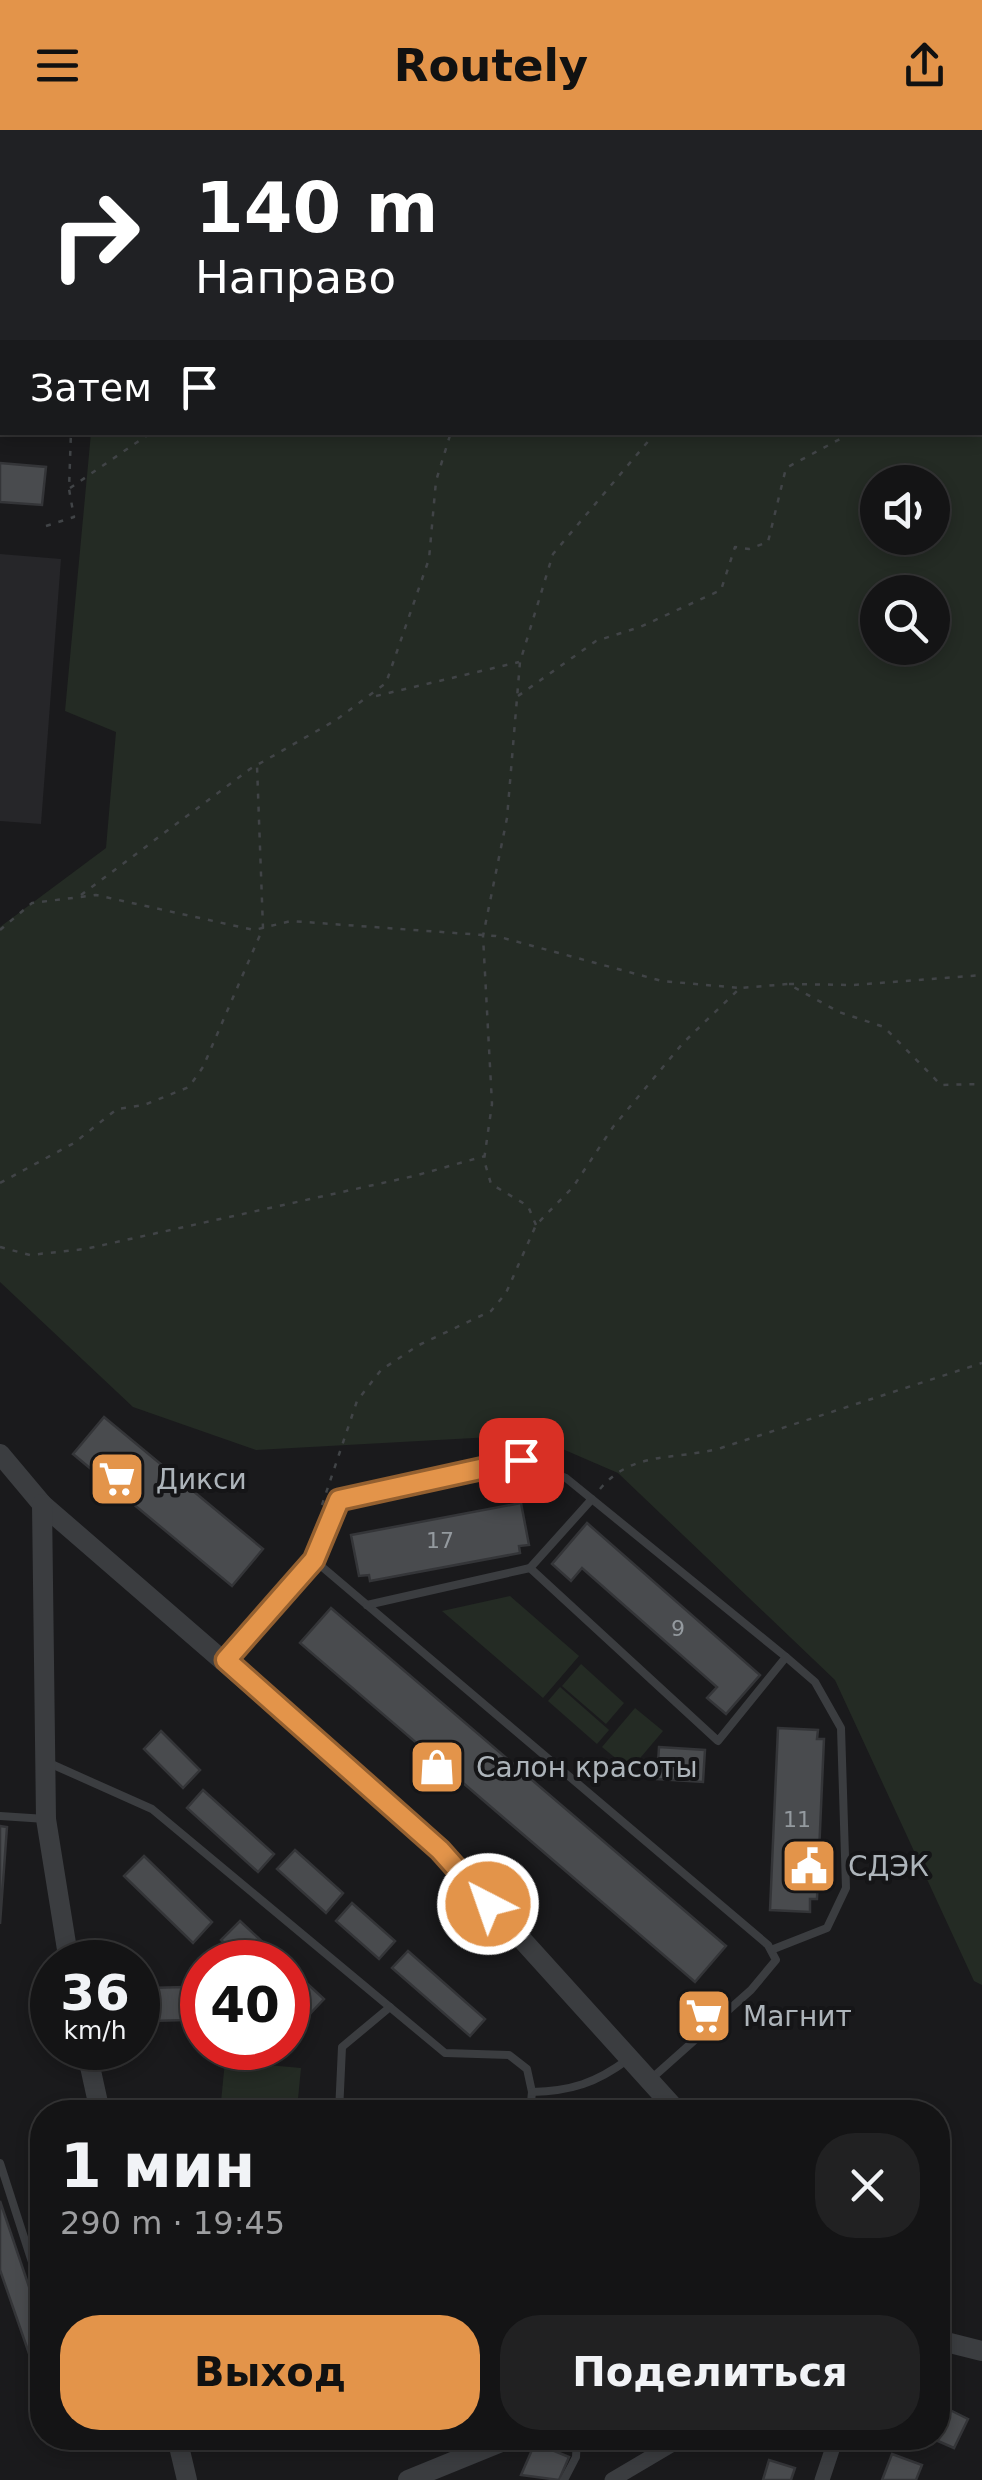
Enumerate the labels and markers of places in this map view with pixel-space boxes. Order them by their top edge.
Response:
pin [479,1418,564,1503]
supermarket icon: Дикси [87,1449,147,1509]
place label: Дикси [156,1463,247,1496]
shop icon: Салон красоты [407,1737,467,1797]
place label: Салон красоты [476,1751,698,1784]
public building icon: СДЭК [779,1836,839,1896]
place label: СДЭК [848,1850,929,1883]
supermarket icon: Магнит [674,1986,734,2046]
place label: Магнит [743,2000,852,2033]

